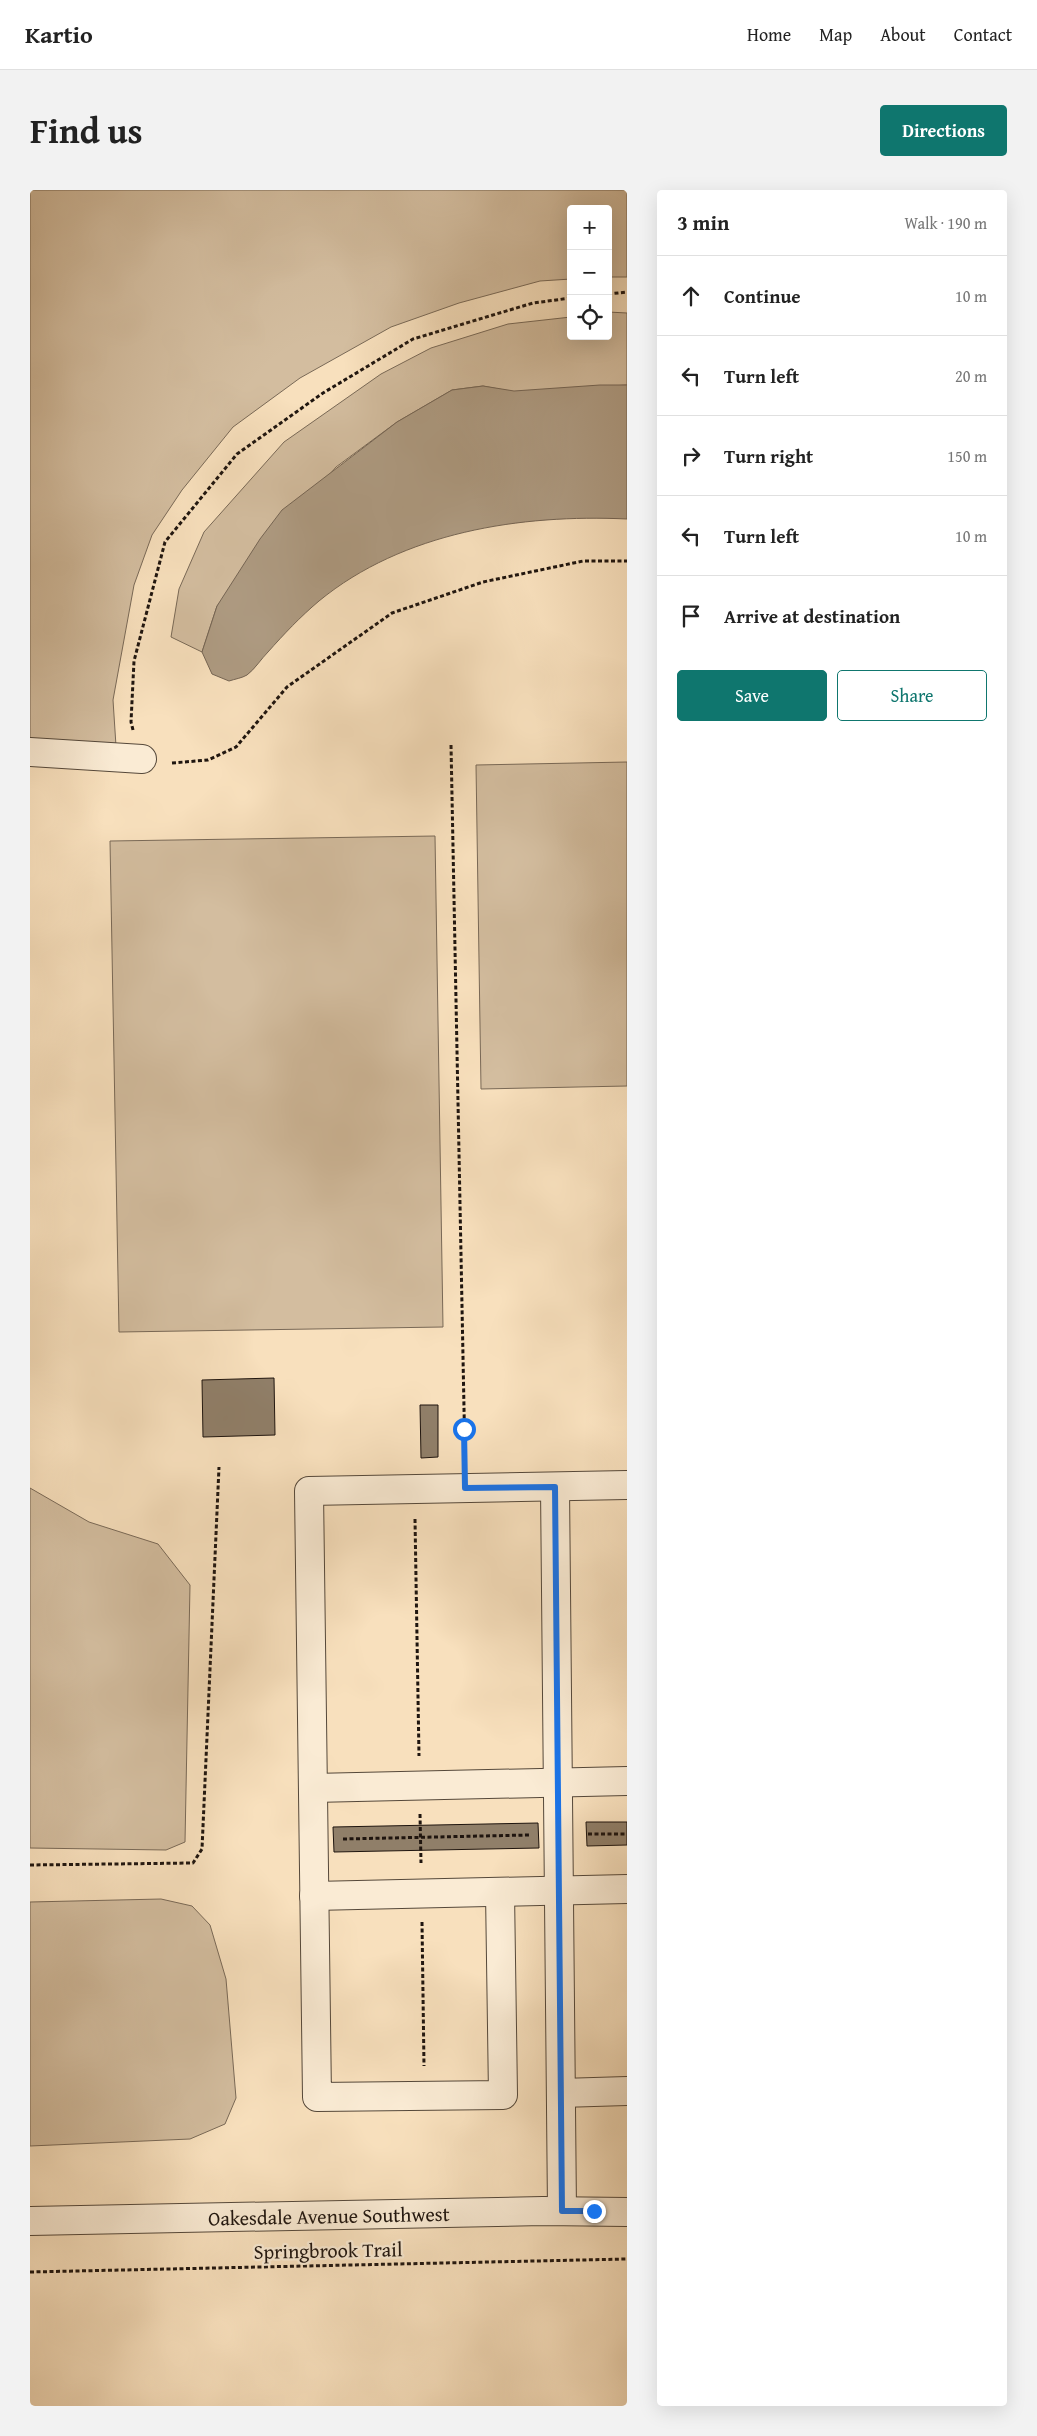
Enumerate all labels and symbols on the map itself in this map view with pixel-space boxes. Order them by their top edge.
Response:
route start [453,1418,476,1441]
street label: Oakesdale Avenue Southwest [208,2198,450,2232]
route end [583,2200,606,2223]
street label: Springbrook Trail [253,2234,403,2266]

